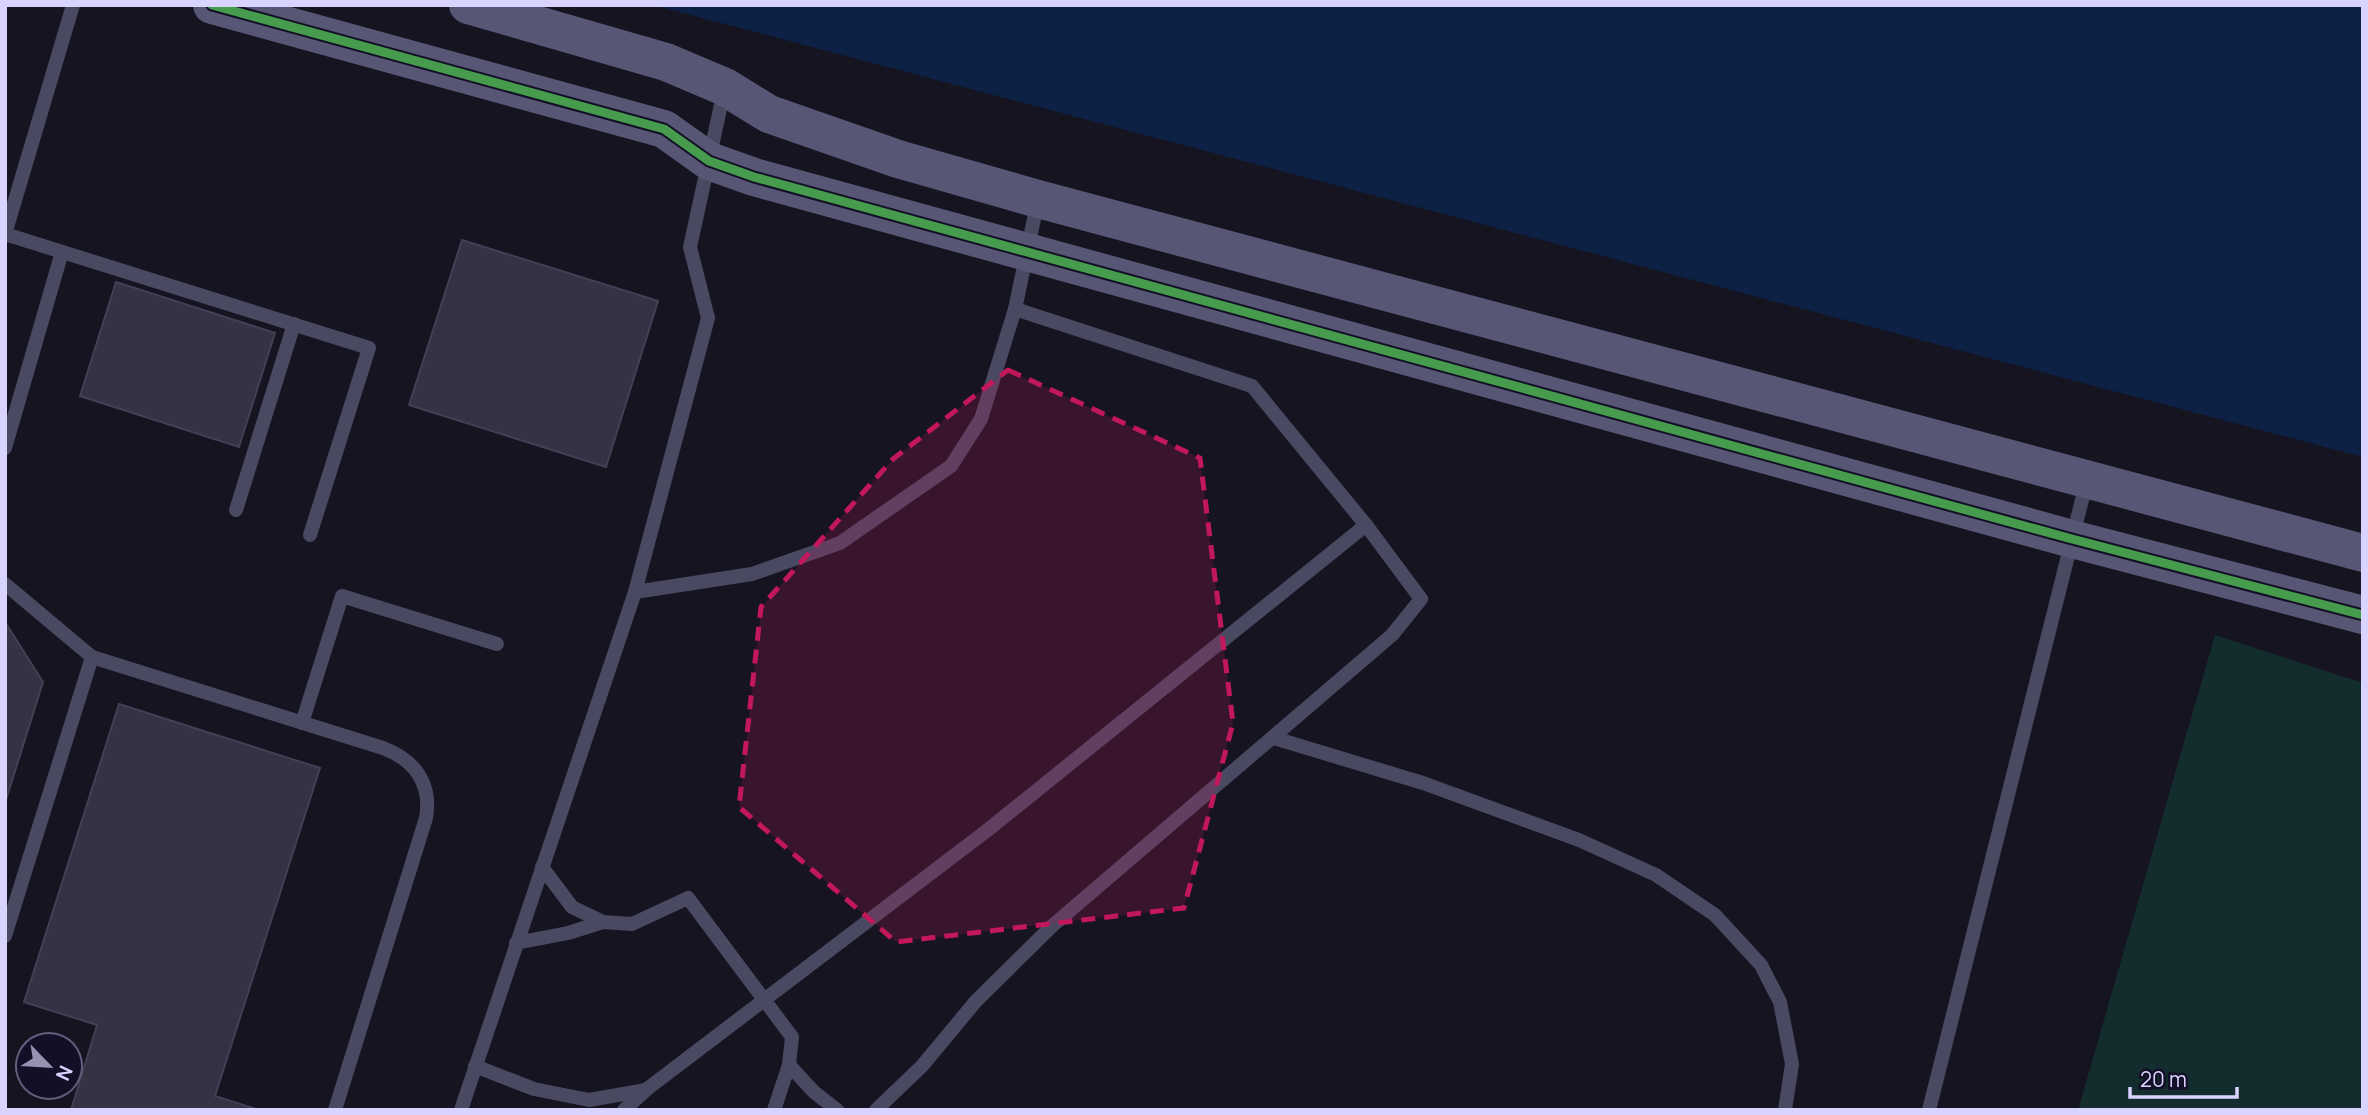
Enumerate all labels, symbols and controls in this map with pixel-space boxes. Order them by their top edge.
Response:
north arrow [14,1031,84,1101]
scale bar [2130,1056,2237,1100]
text: N [50,1062,79,1085]
text: 20 m [2140,1065,2187,1093]

